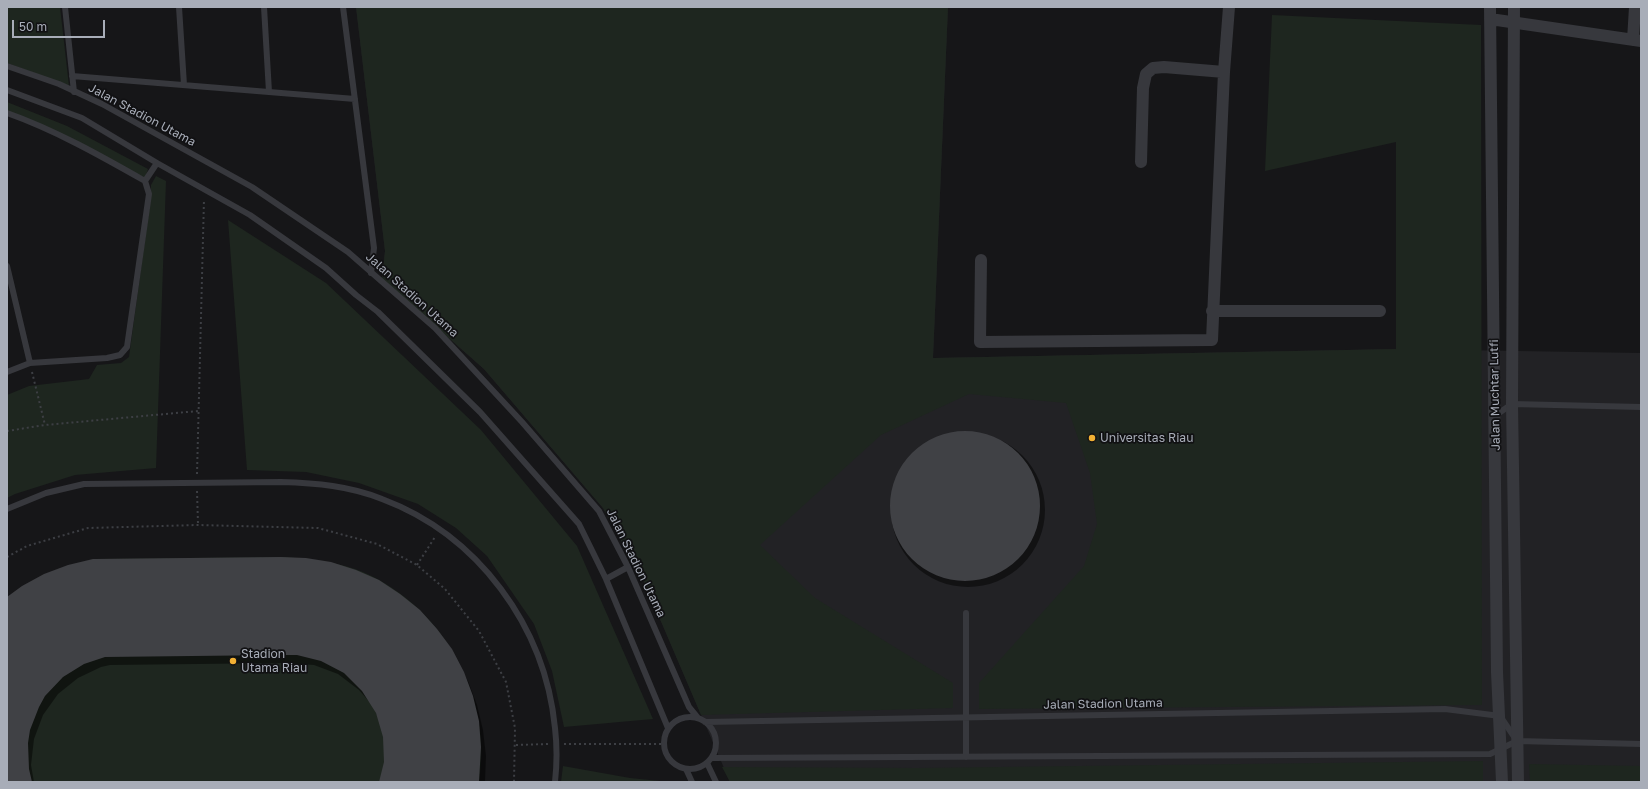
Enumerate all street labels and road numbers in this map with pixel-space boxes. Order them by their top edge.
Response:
street label: Jalan Stadion Utama [86,81,198,149]
street label: Jalan Stadion Utama [363,250,461,340]
street label: Jalan Muchtar Lutfi [1487,339,1503,451]
street label: Jalan Stadion Utama [603,506,669,620]
street label: Jalan Stadion Utama [1043,696,1163,712]

